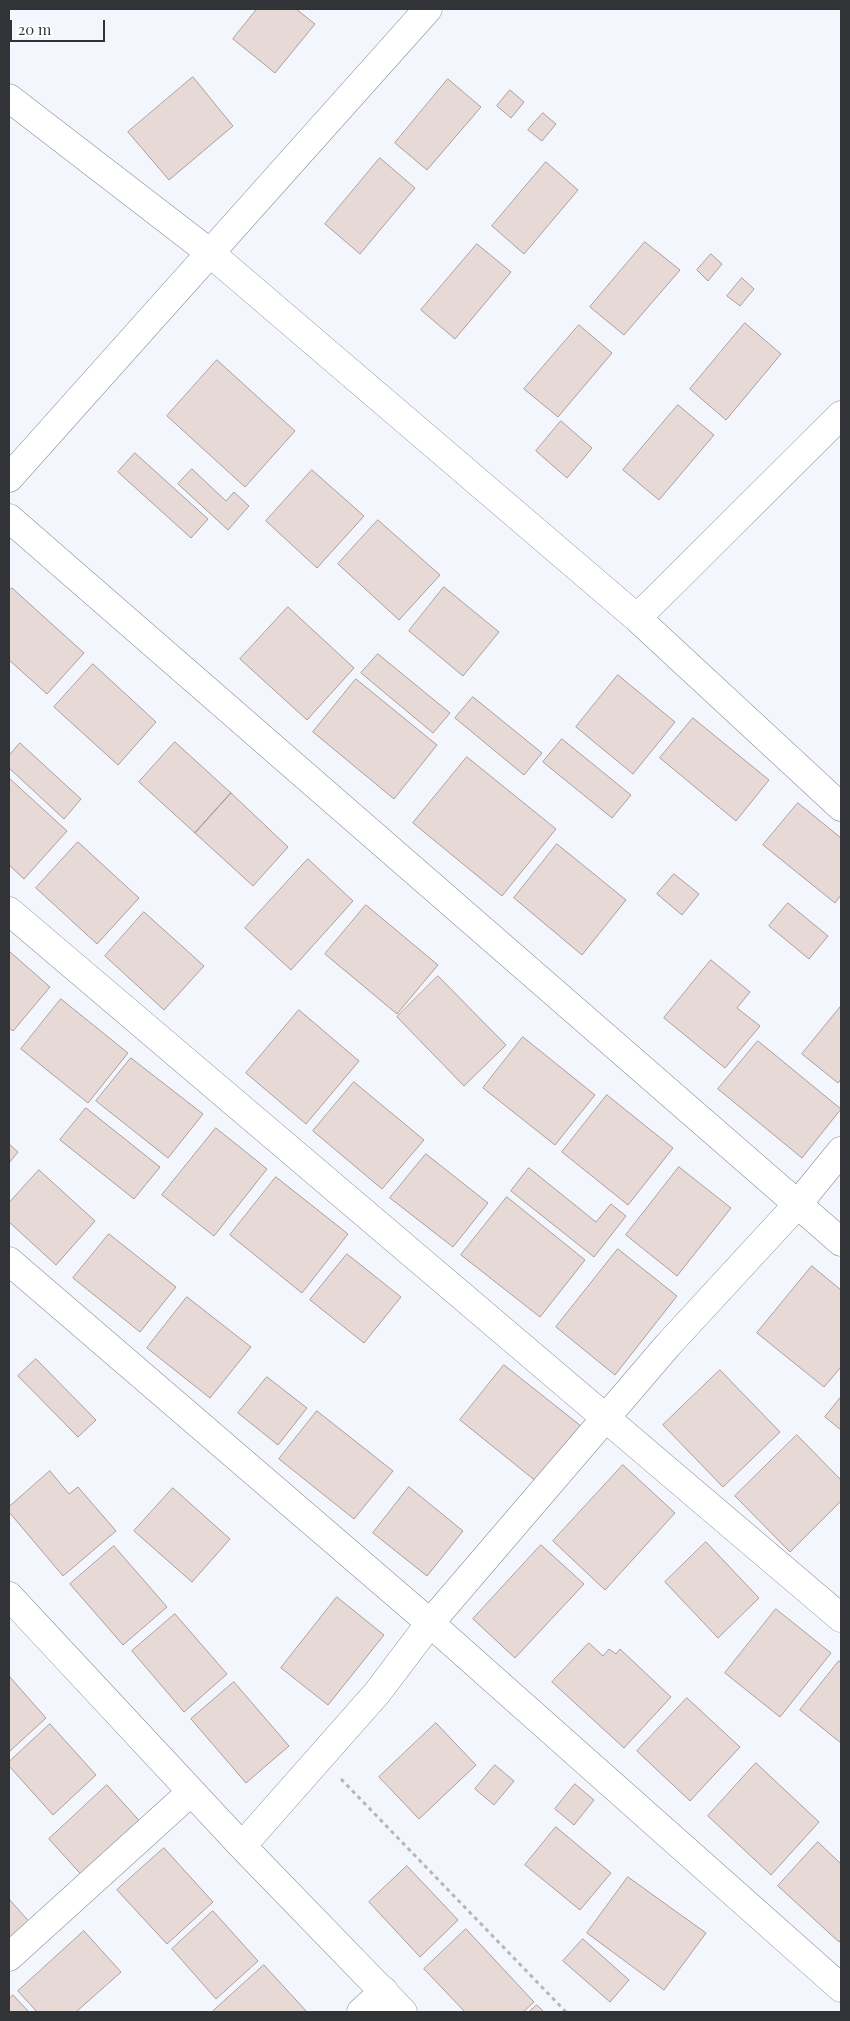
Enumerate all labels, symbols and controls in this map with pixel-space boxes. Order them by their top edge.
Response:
scale bar [12,10,108,42]
text: 20 m [18,19,51,39]

